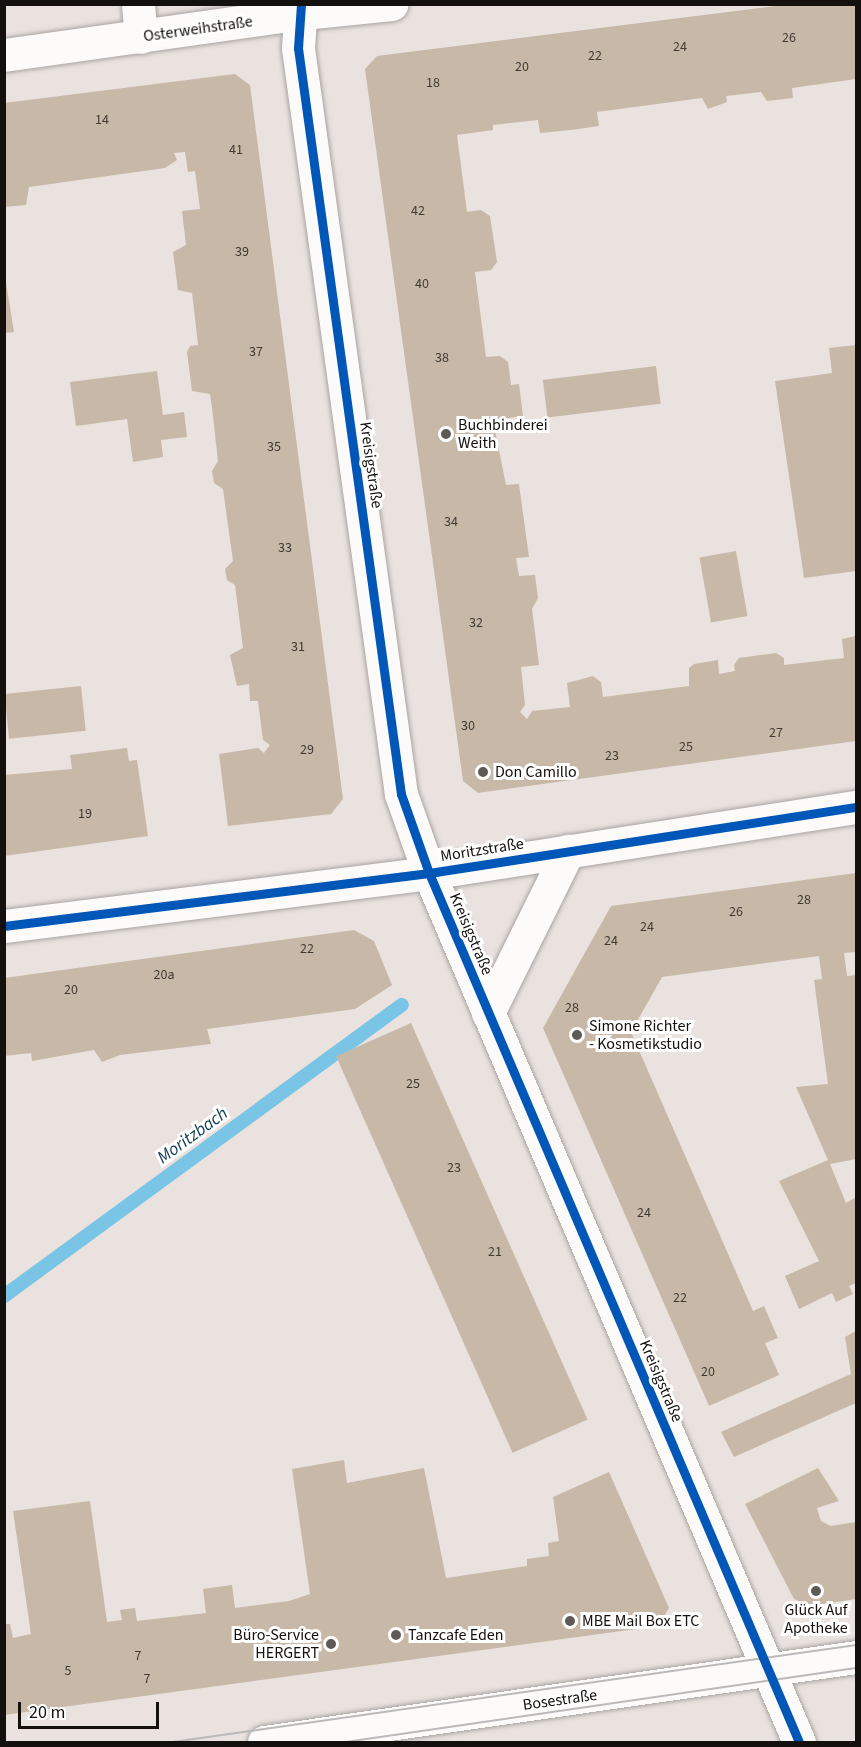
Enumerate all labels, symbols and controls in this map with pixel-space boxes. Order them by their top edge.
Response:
street label: Osterweihstraße [142,12,254,46]
house number: 26 [782,30,796,46]
house number: 24 [673,39,687,55]
house number: 22 [588,48,602,64]
house number: 20 [515,59,529,75]
house number: 18 [426,75,440,91]
house number: 14 [95,112,109,128]
house number: 41 [229,142,243,158]
house number: 42 [411,203,425,219]
house number: 39 [235,244,249,260]
house number: 40 [415,276,429,292]
house number: 37 [249,344,263,360]
house number: 38 [435,350,449,366]
place label: Buchbinderei Weith [458,415,548,453]
street label: Kreisigstraße [355,420,387,510]
marker: Buchbinderei Weith [439,427,453,441]
house number: 35 [267,439,281,455]
house number: 34 [444,514,458,530]
house number: 33 [278,540,292,556]
house number: 32 [469,615,483,631]
house number: 31 [291,639,305,655]
house number: 30 [461,718,475,734]
house number: 27 [769,725,783,741]
house number: 25 [679,739,693,755]
house number: 29 [300,742,314,758]
house number: 23 [605,748,619,764]
place label: Don Camillo [495,762,577,782]
marker: Don Camillo [476,765,490,779]
house number: 19 [78,806,92,822]
street label: Moritzstraße [439,834,525,866]
street label: Kreisigstraße [445,890,497,978]
house number: 28 [797,892,811,908]
house number: 26 [729,904,743,920]
house number: 24 [640,919,654,935]
house number: 24 [604,933,618,949]
house number: 22 [300,941,314,957]
house number: 20a [154,967,174,983]
house number: 20 [64,982,78,998]
house number: 28 [565,1000,579,1016]
place label: Simone Richter - Kosmetikstudio [589,1016,702,1054]
marker: Simone Richter - Kosmetikstudio [570,1028,584,1042]
house number: 25 [406,1076,420,1092]
water label: Moritzbach [153,1103,233,1169]
house number: 23 [447,1160,461,1176]
house number: 24 [637,1205,651,1221]
house number: 21 [488,1244,502,1260]
house number: 22 [673,1290,687,1306]
street label: Kreisigstraße [635,1337,687,1425]
house number: 20 [701,1364,715,1380]
marker: Glück Auf Apotheke [809,1584,823,1598]
place label: Glück Auf Apotheke [784,1600,848,1638]
place label: MBE Mail Box ETC [582,1611,699,1631]
marker: MBE Mail Box ETC [563,1614,577,1628]
place label: Büro-Service HERGERT [233,1625,319,1663]
place label: Tanzcafe Eden [408,1625,504,1645]
marker: Tanzcafe Eden [389,1628,403,1642]
marker: Büro-Service HERGERT [324,1637,338,1651]
house number: 7 [135,1648,141,1664]
house number: 5 [65,1663,71,1679]
house number: 7 [144,1671,150,1687]
street label: Bosestraße [522,1685,598,1715]
scale bar [21,1690,162,1728]
text: 20 m [29,1700,65,1725]

